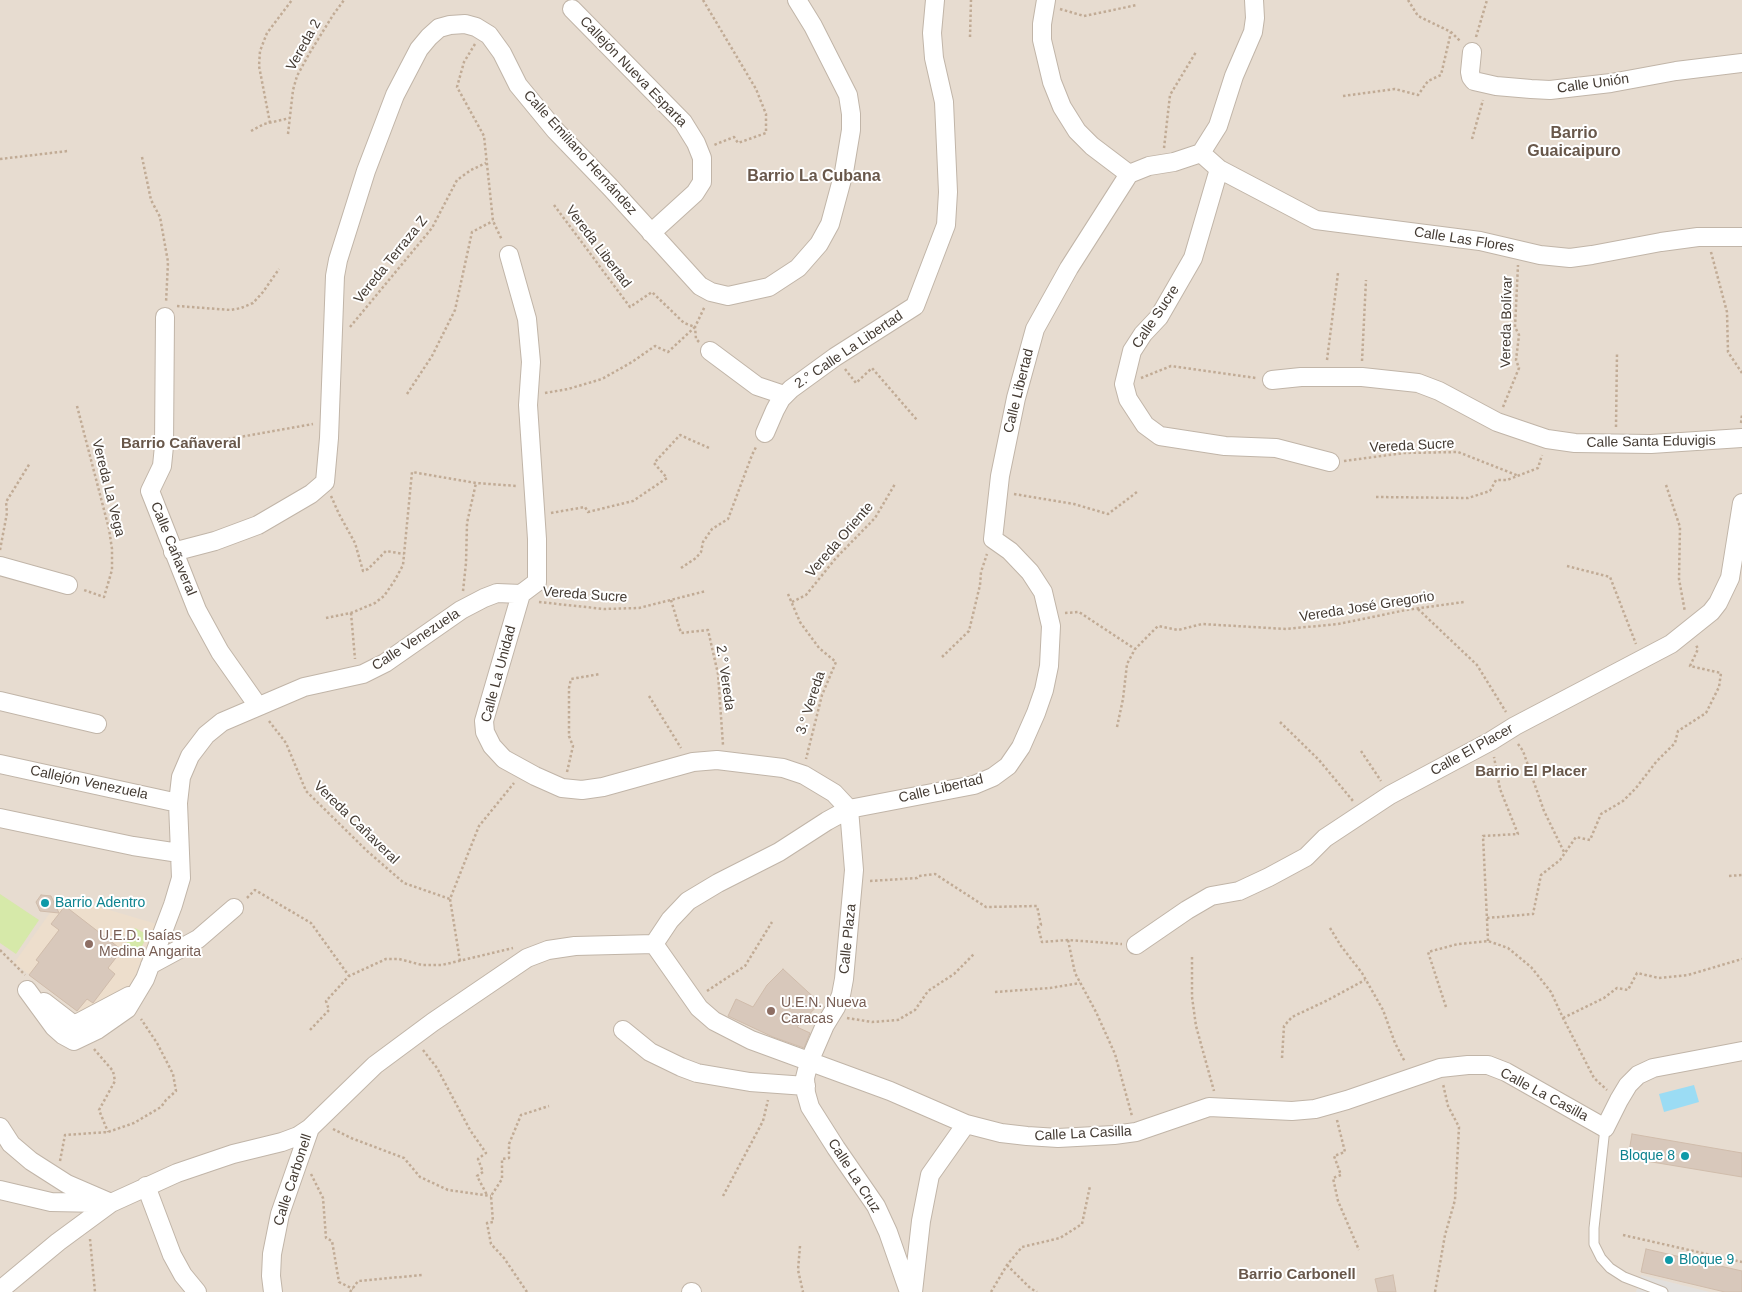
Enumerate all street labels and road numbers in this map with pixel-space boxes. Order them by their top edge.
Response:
street label: Callejón Nueva Esparta [576,13,690,131]
street label: Vereda 2 [283,16,325,74]
street label: Calle Unión [1556,71,1630,97]
street label: Calle Emiliano Hernández [520,87,640,219]
street label: Vereda Libertad [562,202,634,292]
street label: Vereda Terraza Z [351,213,431,307]
street label: Calle Las Flores [1413,224,1515,256]
street label: Vereda Bolívar [1498,276,1516,368]
street label: Calle Sucre [1129,282,1183,352]
street label: 2.° Calle La Libertad [792,308,906,392]
street label: Calle Libertad [1000,347,1038,435]
street label: Calle Santa Eduvigis [1586,432,1716,452]
street label: Vereda Sucre [1369,435,1455,457]
street label: Vereda La Vega [88,438,128,538]
street label: Vereda Oriente [803,499,877,581]
street label: Calle Cañaveral [147,500,199,598]
street label: Vereda Sucre [542,584,628,606]
street label: Vereda José Gregorio [1298,588,1436,626]
street label: Calle Venezuela [369,605,463,675]
street label: Calle La Unidad [478,624,520,724]
street label: 2.° Vereda [712,644,738,712]
street label: 3.° Vereda [793,669,829,737]
street label: Calle El Placer [1428,720,1516,780]
street label: Callejón Venezuela [29,762,149,804]
street label: Calle Libertad [897,771,985,807]
street label: Vereda Cañaveral [310,778,402,868]
street label: Calle Plaza [836,903,860,975]
street label: Calle La Casilla [1497,1065,1591,1125]
street label: Calle La Casilla [1034,1123,1132,1145]
street label: Calle Carbonell [270,1132,316,1228]
street label: Calle La Cruz [824,1136,884,1216]

